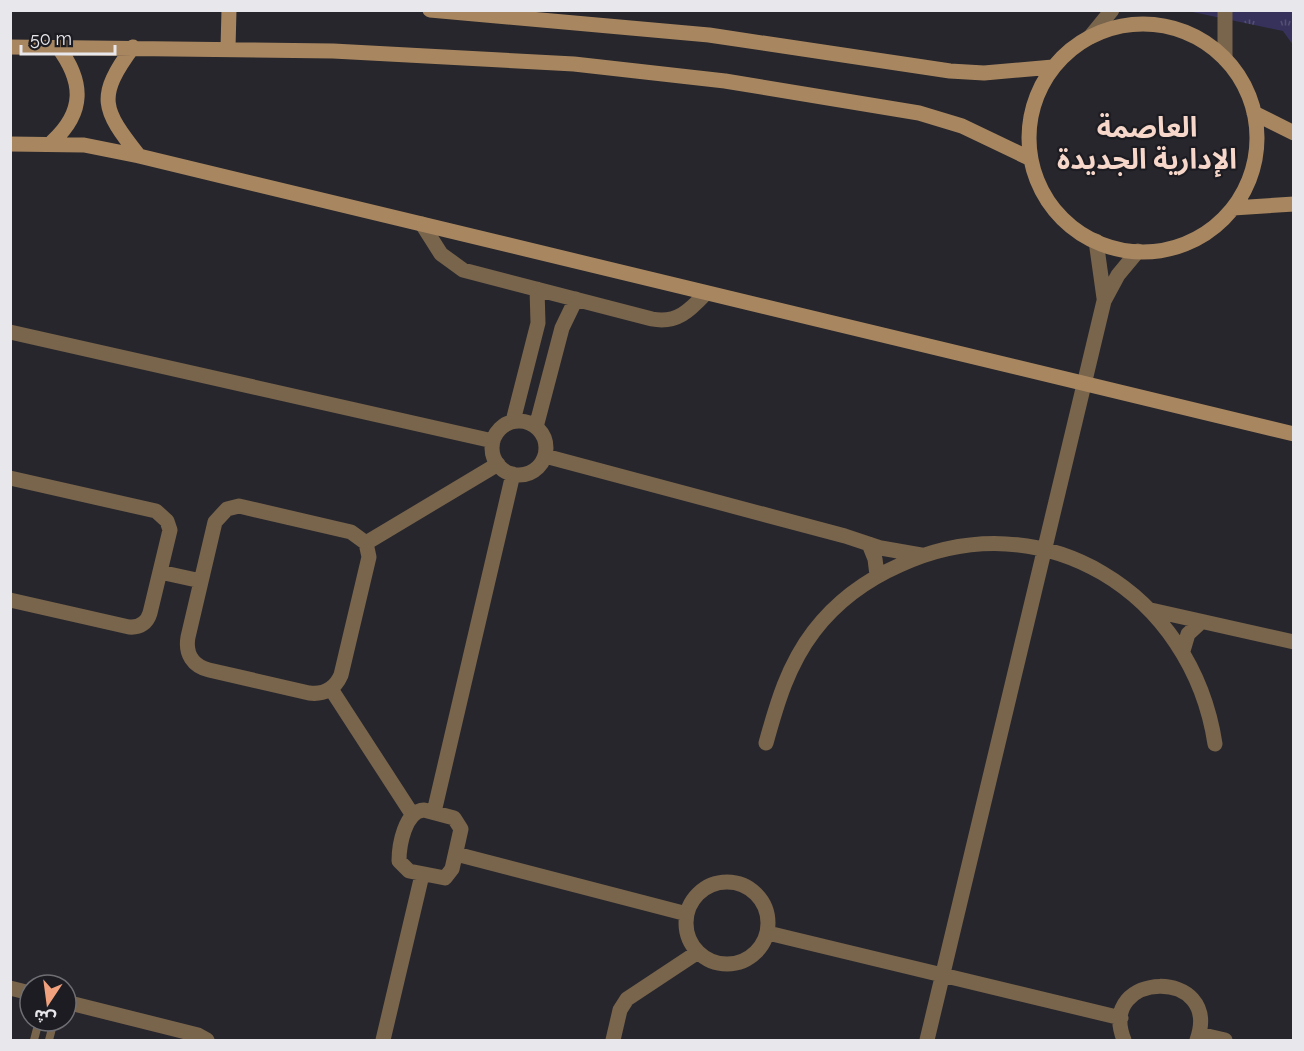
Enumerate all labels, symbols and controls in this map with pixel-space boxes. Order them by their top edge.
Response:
scale bar [21,18,116,56]
text: 50 m [30,28,72,49]
district label: العاصمة الإدارية الجديدة [1057,111,1237,178]
north arrow [18,973,78,1033]
text: ش [32,1005,58,1029]

